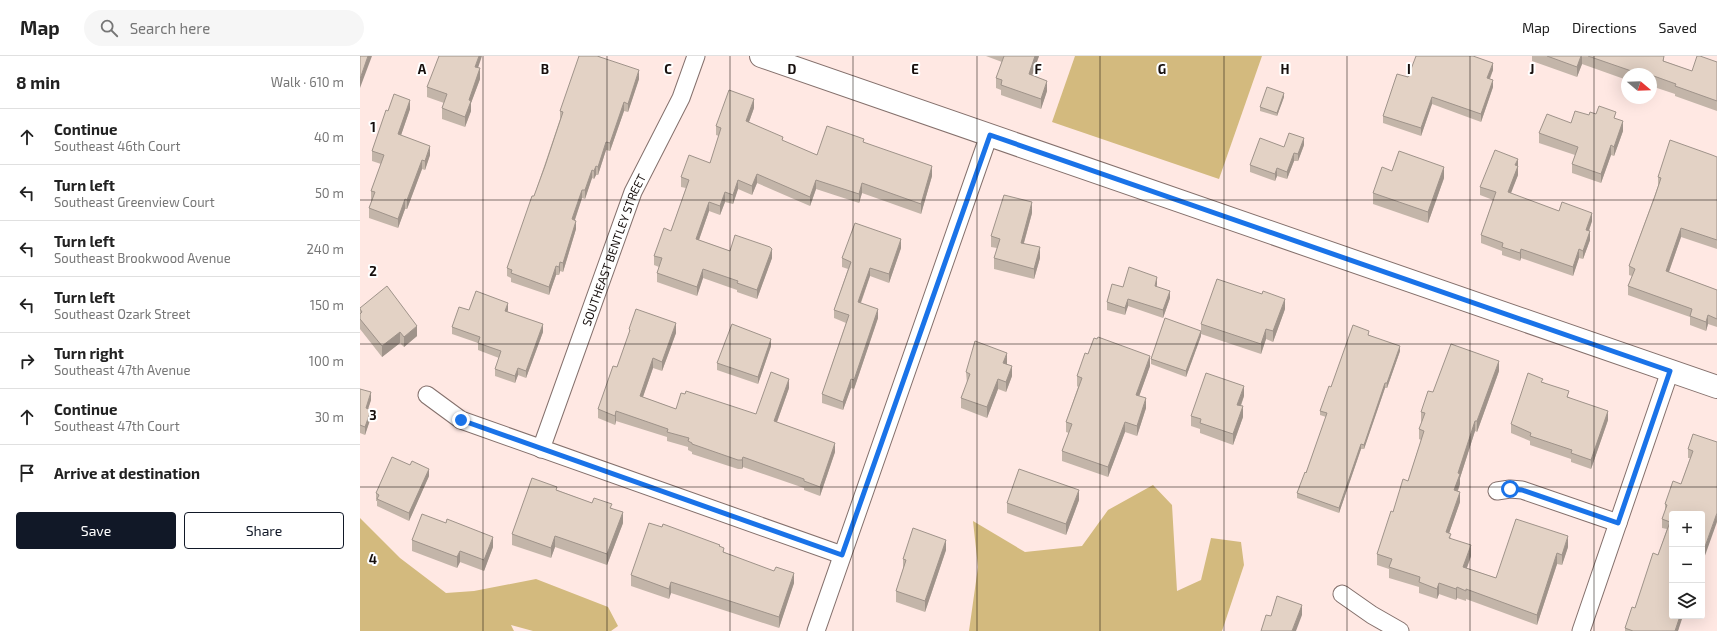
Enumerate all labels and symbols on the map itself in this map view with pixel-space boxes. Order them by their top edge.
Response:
text: A [418,61,427,77]
text: B [541,61,549,77]
text: C [664,61,672,77]
text: D [788,61,797,77]
text: E [911,61,919,77]
text: F [1034,61,1042,77]
text: G [1158,61,1166,77]
text: H [1281,61,1290,77]
text: I [1407,61,1411,77]
text: J [1530,61,1534,77]
north arrow [1621,68,1657,104]
text: 1 [370,119,376,135]
street label: SOUTHEAST BENTLEY STREET [579,171,648,328]
text: 2 [369,263,377,279]
text: 3 [369,407,377,423]
route end [452,411,470,429]
route start [1501,480,1519,498]
text: 4 [369,551,377,567]

